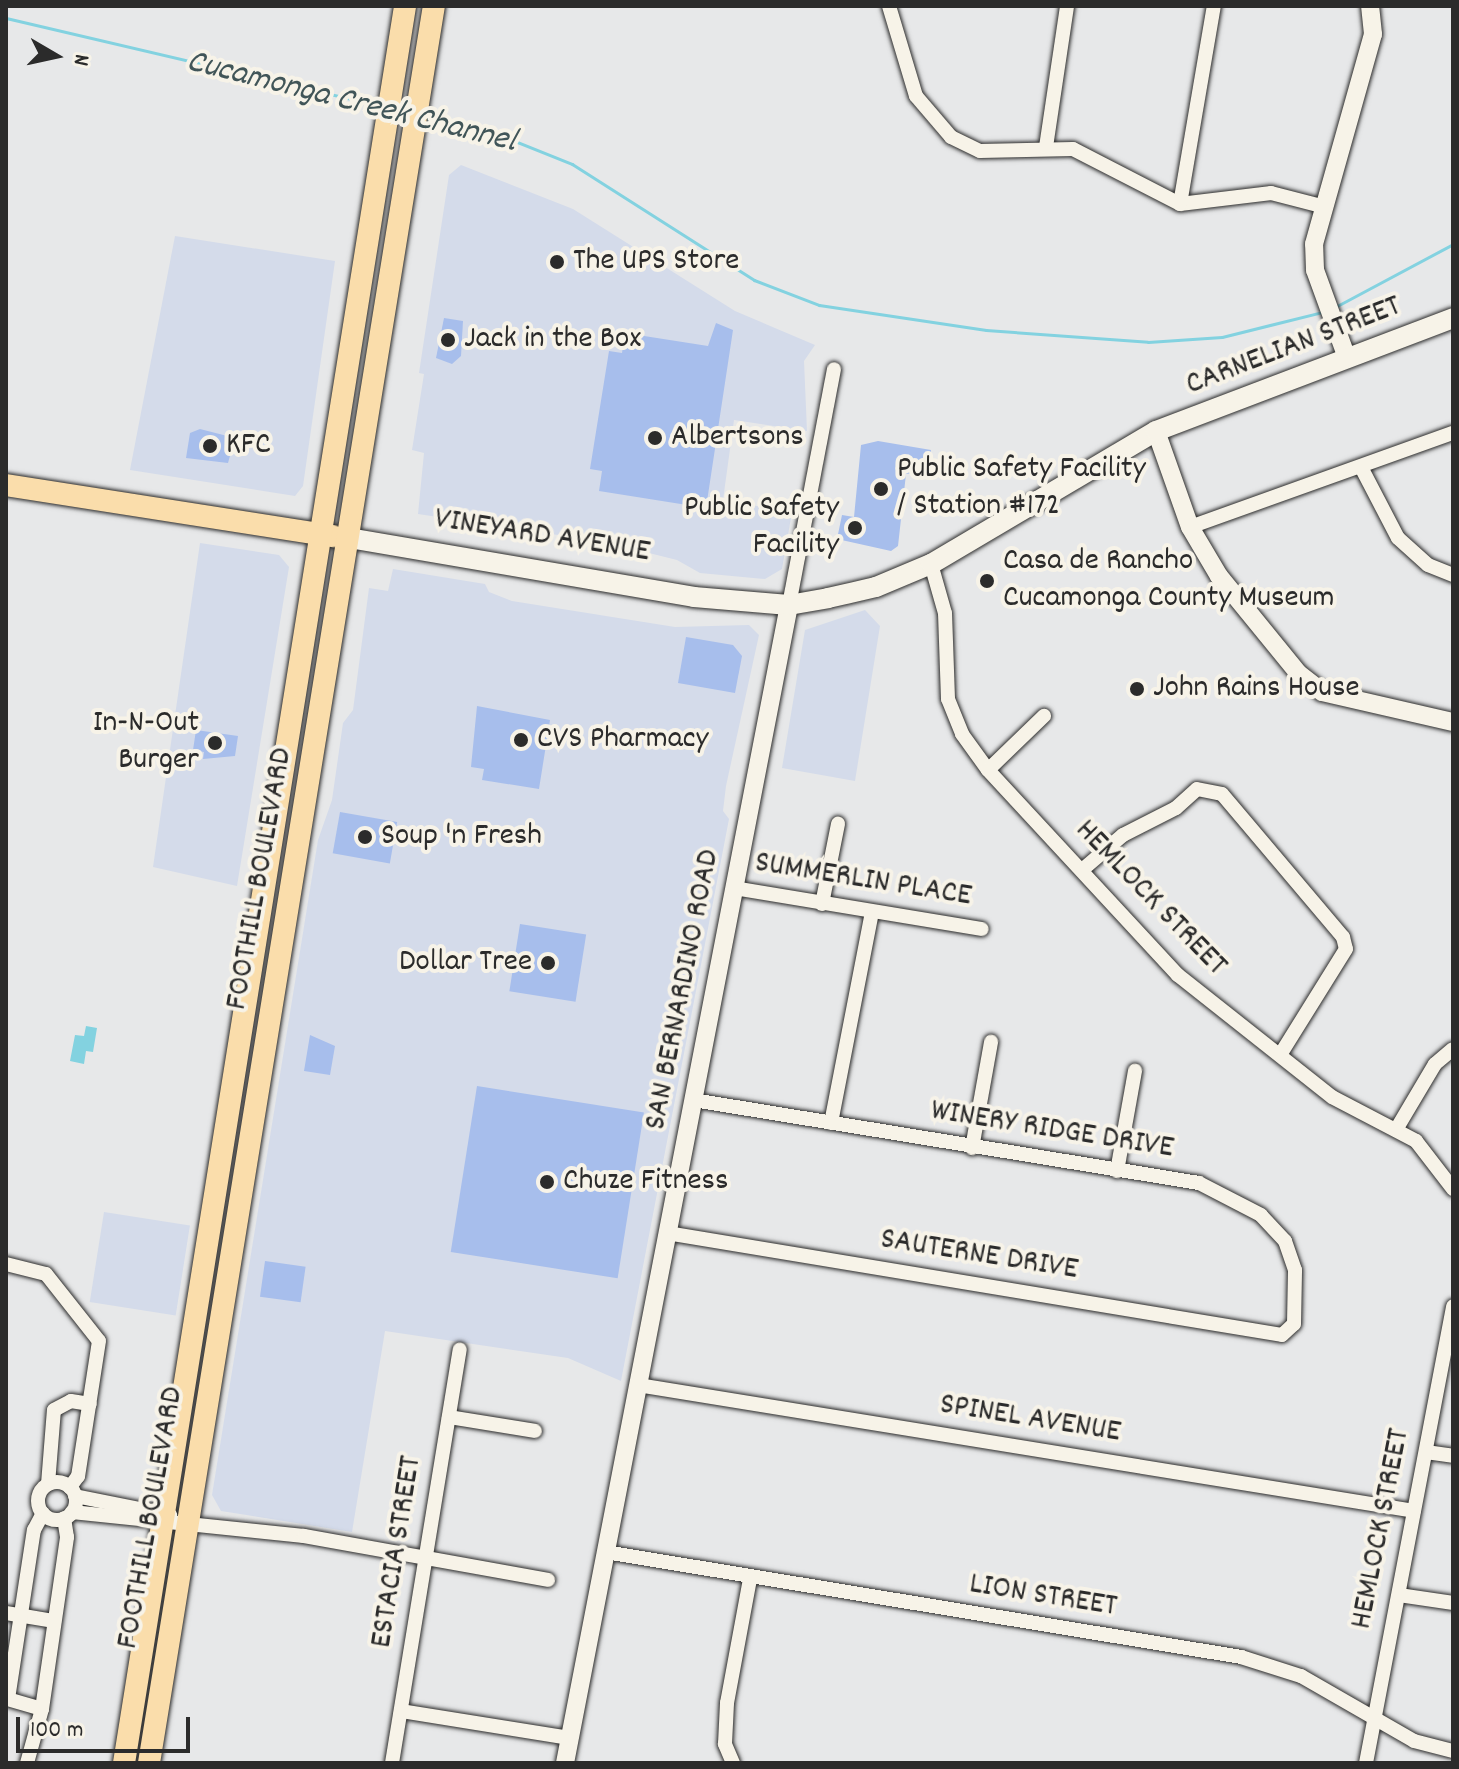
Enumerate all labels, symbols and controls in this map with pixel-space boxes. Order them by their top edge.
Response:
north arrow [16,16,96,96]
water label: Cucamonga Creek Channel [182,42,520,164]
text: N [64,52,96,68]
place label: The UPS Store [573,243,739,281]
marker: The UPS Store [548,253,566,271]
street label: CARNELIAN STREET [1181,288,1407,406]
place label: Jack in the Box [464,321,641,359]
marker: Jack in the Box [439,331,457,349]
place label: Albertsons [671,419,804,457]
place label: KFC [226,427,271,465]
marker: Albertsons [646,429,664,447]
marker: KFC [201,437,219,455]
place label: Public Safety Facility / Station #172 [897,452,1146,527]
marker: Public Safety Facility / Station #172 [872,480,890,498]
place label: Public Safety Facility [684,491,839,566]
street label: VINEYARD AVENUE [432,501,652,573]
marker: Public Safety Facility [846,519,864,537]
place label: Casa de Rancho Cucamonga County Museum [1003,544,1334,619]
marker: Casa de Rancho Cucamonga County Museum [978,572,996,590]
place label: John Rains House [1153,670,1360,708]
marker: John Rains House [1128,680,1146,698]
place label: In-N-Out Burger [93,706,199,781]
place label: CVS Pharmacy [537,721,709,759]
marker: CVS Pharmacy [512,731,530,749]
marker: In-N-Out Burger [206,734,224,752]
street label: FOOTHILL BOULEVARD [219,745,303,1013]
street label: HEMLOCK STREET [1066,813,1234,985]
place label: Soup 'n Fresh [381,818,542,856]
marker: Soup 'n Fresh [356,828,374,846]
street label: SUMMERLIN PLACE [752,845,974,917]
street label: SAN BERNARDINO ROAD [638,847,730,1133]
place label: Dollar Tree [399,944,532,982]
marker: Dollar Tree [539,954,557,972]
street label: WINERY RIDGE DRIVE [928,1093,1176,1169]
place label: Chuze Fitness [563,1163,729,1201]
marker: Chuze Fitness [538,1173,556,1191]
street label: SAUTERNE DRIVE [877,1221,1081,1291]
street label: FOOTHILL BOULEVARD [110,1384,194,1652]
street label: SPINEL AVENUE [937,1387,1123,1453]
street label: HEMLOCK STREET [1344,1426,1420,1632]
street label: ESTACIA STREET [364,1453,432,1651]
street label: LION STREET [966,1566,1120,1628]
scale bar [20,1701,194,1751]
text: 100 m [30,1714,83,1748]

